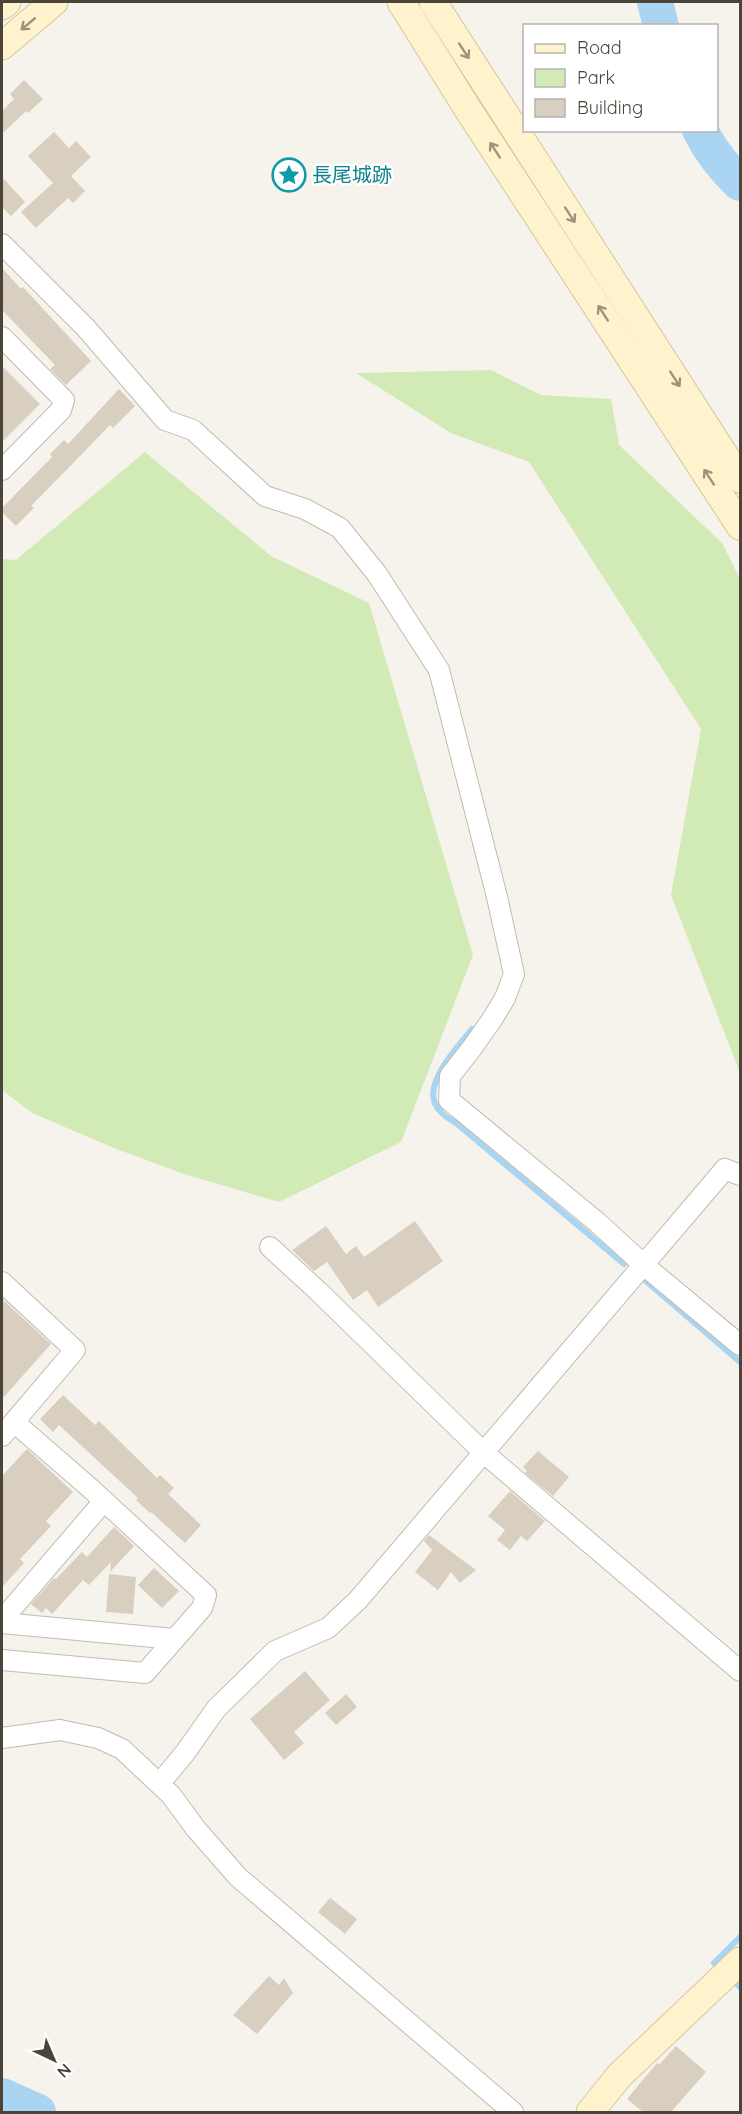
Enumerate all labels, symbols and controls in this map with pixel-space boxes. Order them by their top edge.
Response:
one-way arrow [21,17,36,31]
legend [523,24,718,132]
text: Road [577,36,622,59]
one-way arrow [459,42,471,59]
text: Park [577,66,615,89]
text: Building [577,96,643,119]
one-way arrow [489,142,502,159]
place icon: 長尾城跡 [271,157,307,193]
place label: 長尾城跡 [312,162,392,187]
one-way arrow [564,206,576,223]
one-way arrow [596,305,609,322]
one-way arrow [670,370,682,387]
one-way arrow [702,469,714,486]
north arrow [24,2030,84,2090]
text: N [53,2060,76,2082]

